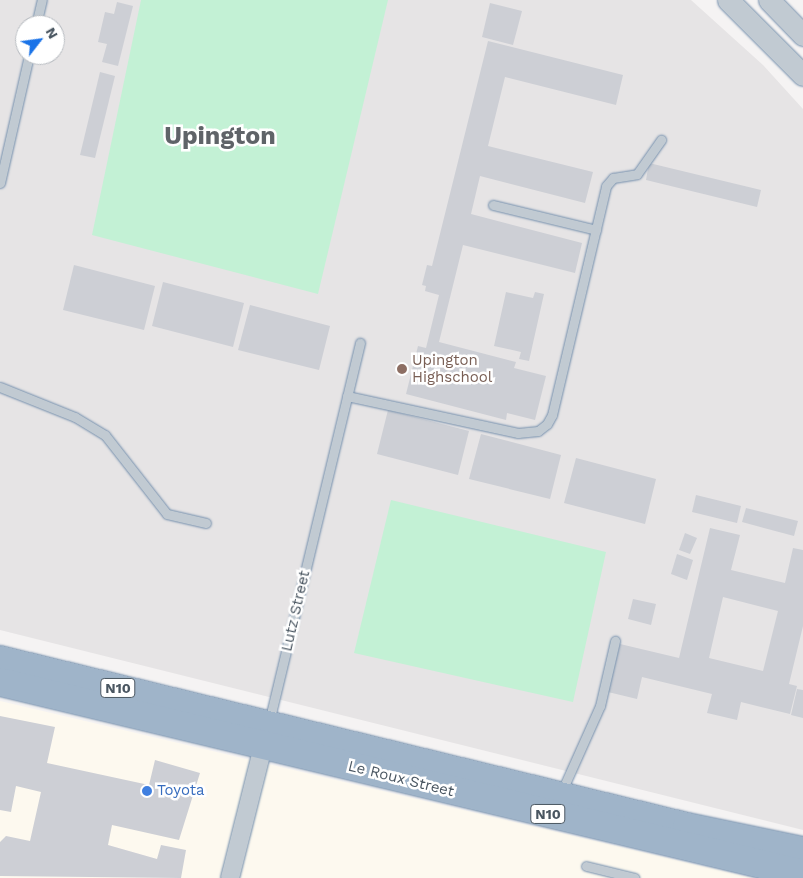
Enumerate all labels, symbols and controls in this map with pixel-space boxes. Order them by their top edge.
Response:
north arrow [15,15,65,65]
text: N [43,25,62,41]
district label: Upington [164,121,276,151]
place label: Upington Highschool [412,351,492,386]
marker: Upington Highschool [396,363,408,375]
street label: Lutz Street [278,569,314,653]
road number: N10 [99,676,137,700]
street label: Le Roux Street [346,757,456,801]
place label: Toyota [157,782,205,800]
marker: Toyota [141,785,153,797]
road number: N10 [529,802,567,826]

